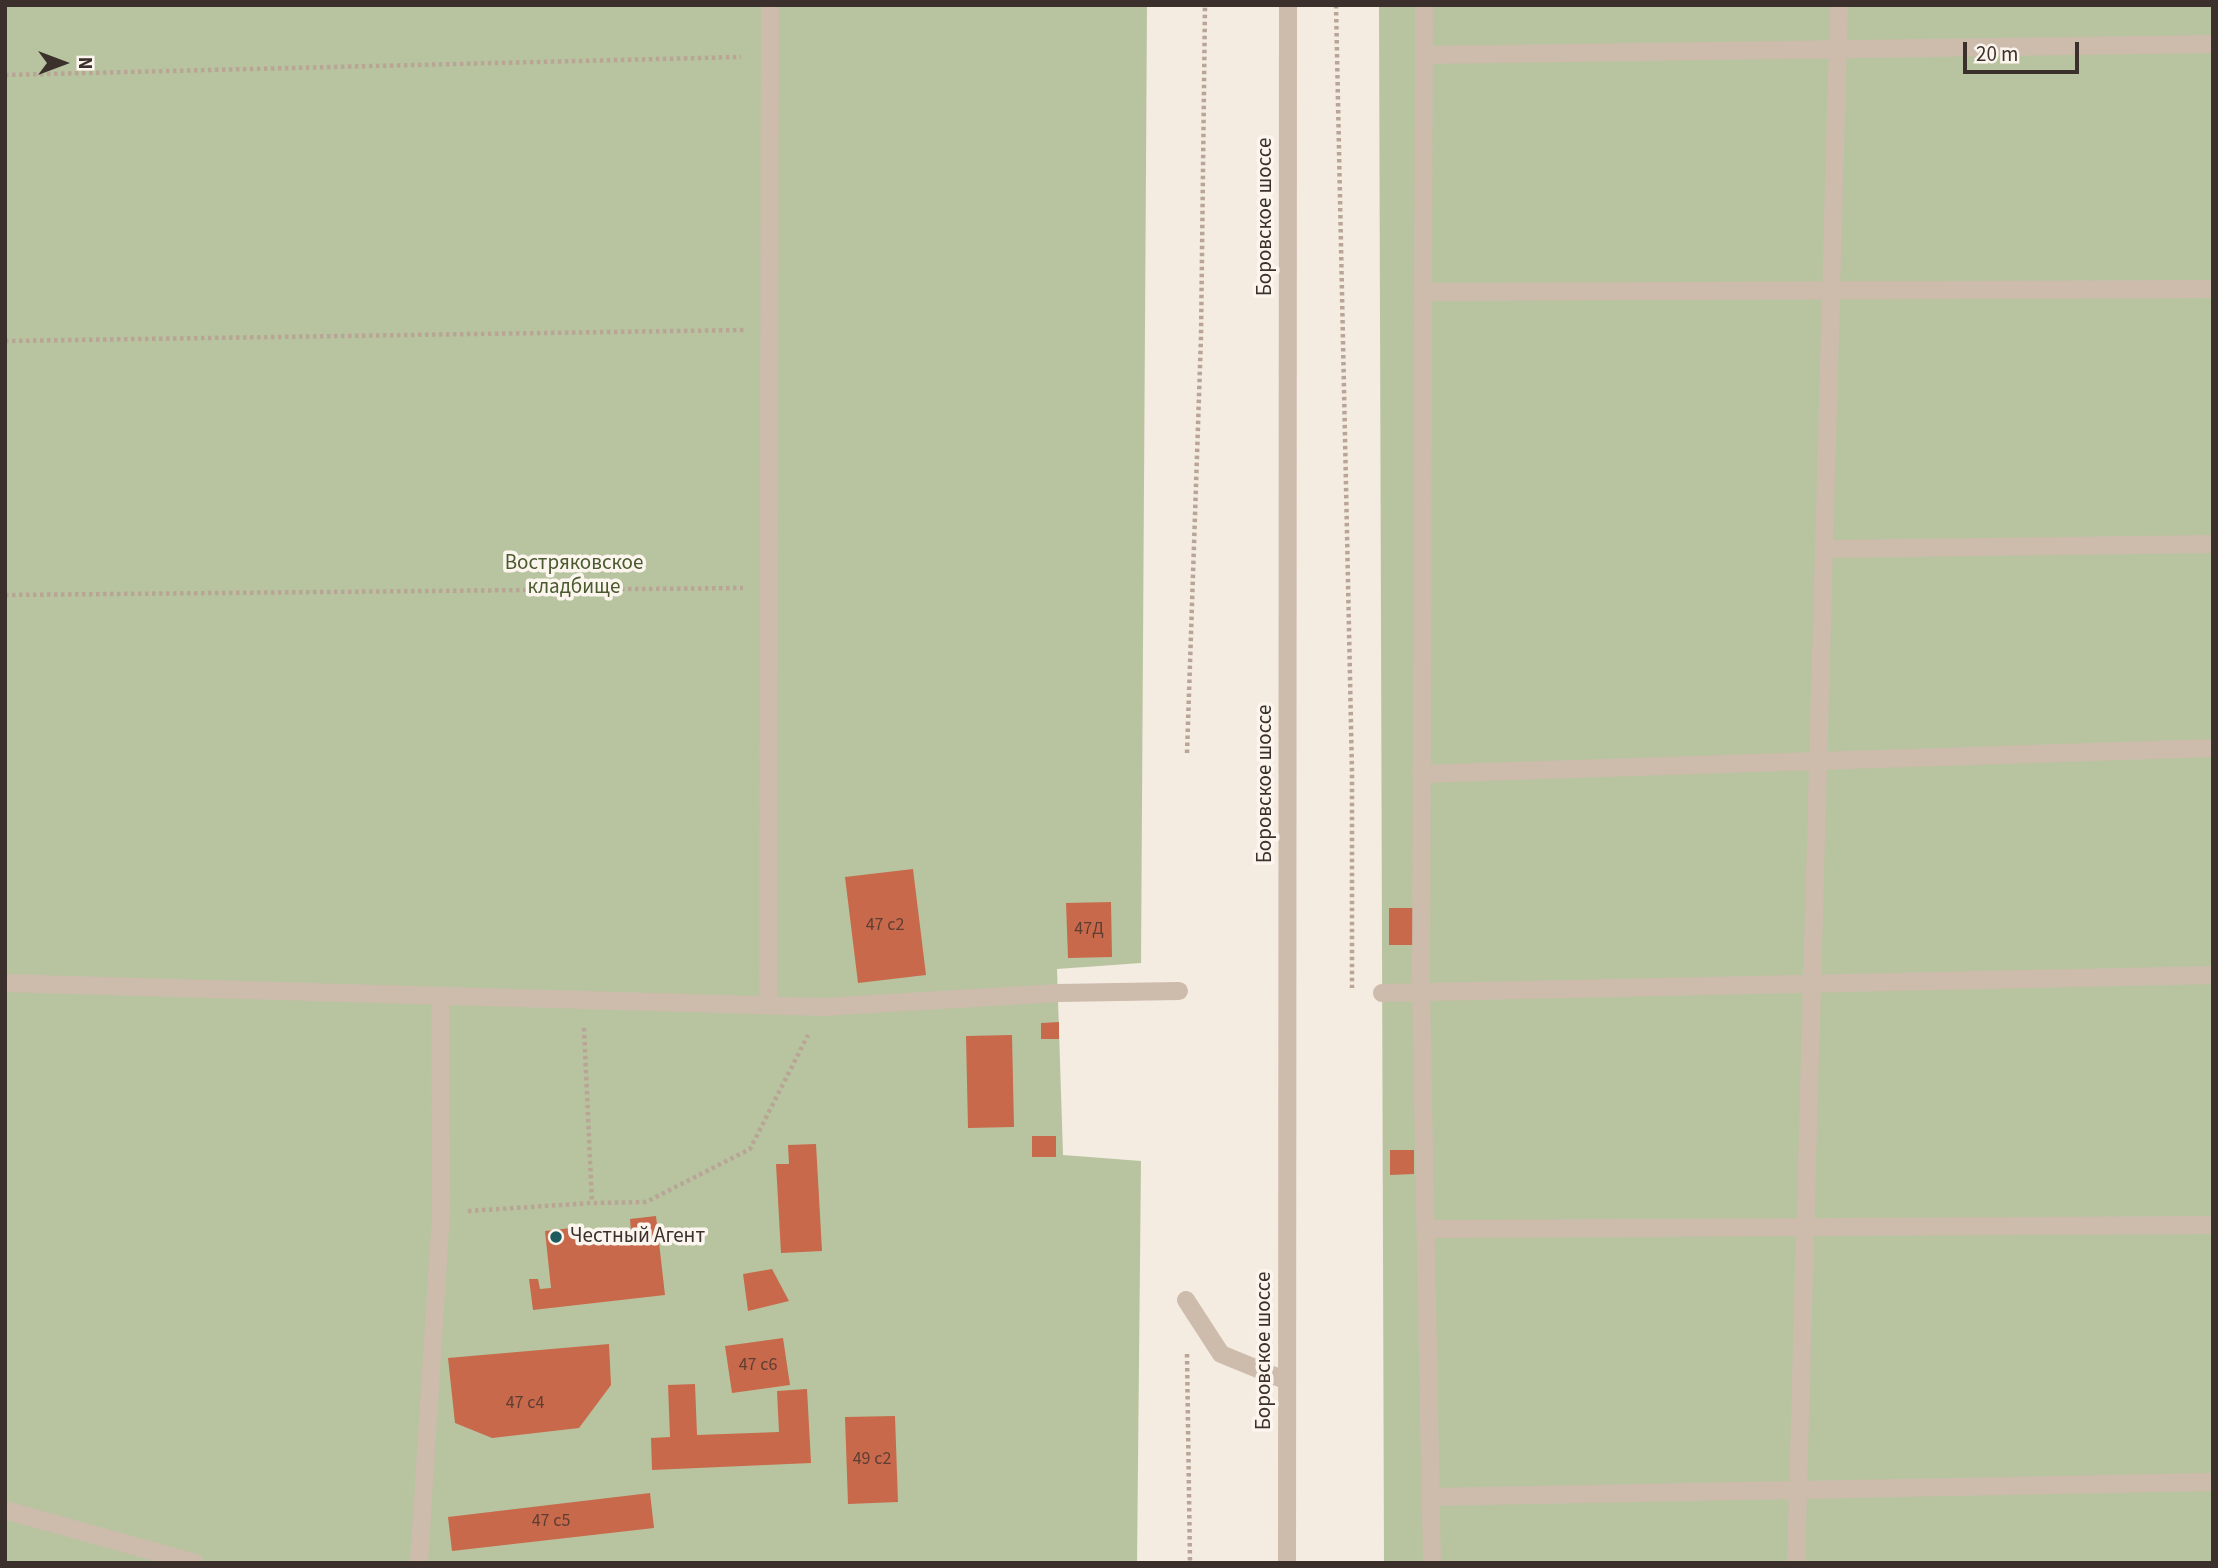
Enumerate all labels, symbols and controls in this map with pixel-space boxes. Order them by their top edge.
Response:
north arrow [28,28,98,98]
scale bar [1966,28,2082,72]
text: 20 m [1976,39,2018,69]
text: N [71,57,98,69]
street label: Боровское шоссе [1253,138,1279,296]
park label: Востряковское кладбище [505,551,643,601]
street label: Боровское шоссе [1253,705,1279,863]
house number: 47 с2 [866,915,904,937]
house number: 47Д [1074,919,1104,941]
place label: Честный Агент [570,1224,705,1250]
marker: Честный Агент [548,1229,564,1245]
street label: Боровское шоссе [1252,1272,1278,1430]
house number: 47 с6 [739,1355,777,1377]
house number: 47 с4 [506,1393,544,1415]
house number: 49 с2 [853,1449,891,1471]
house number: 47 с5 [532,1511,570,1533]

